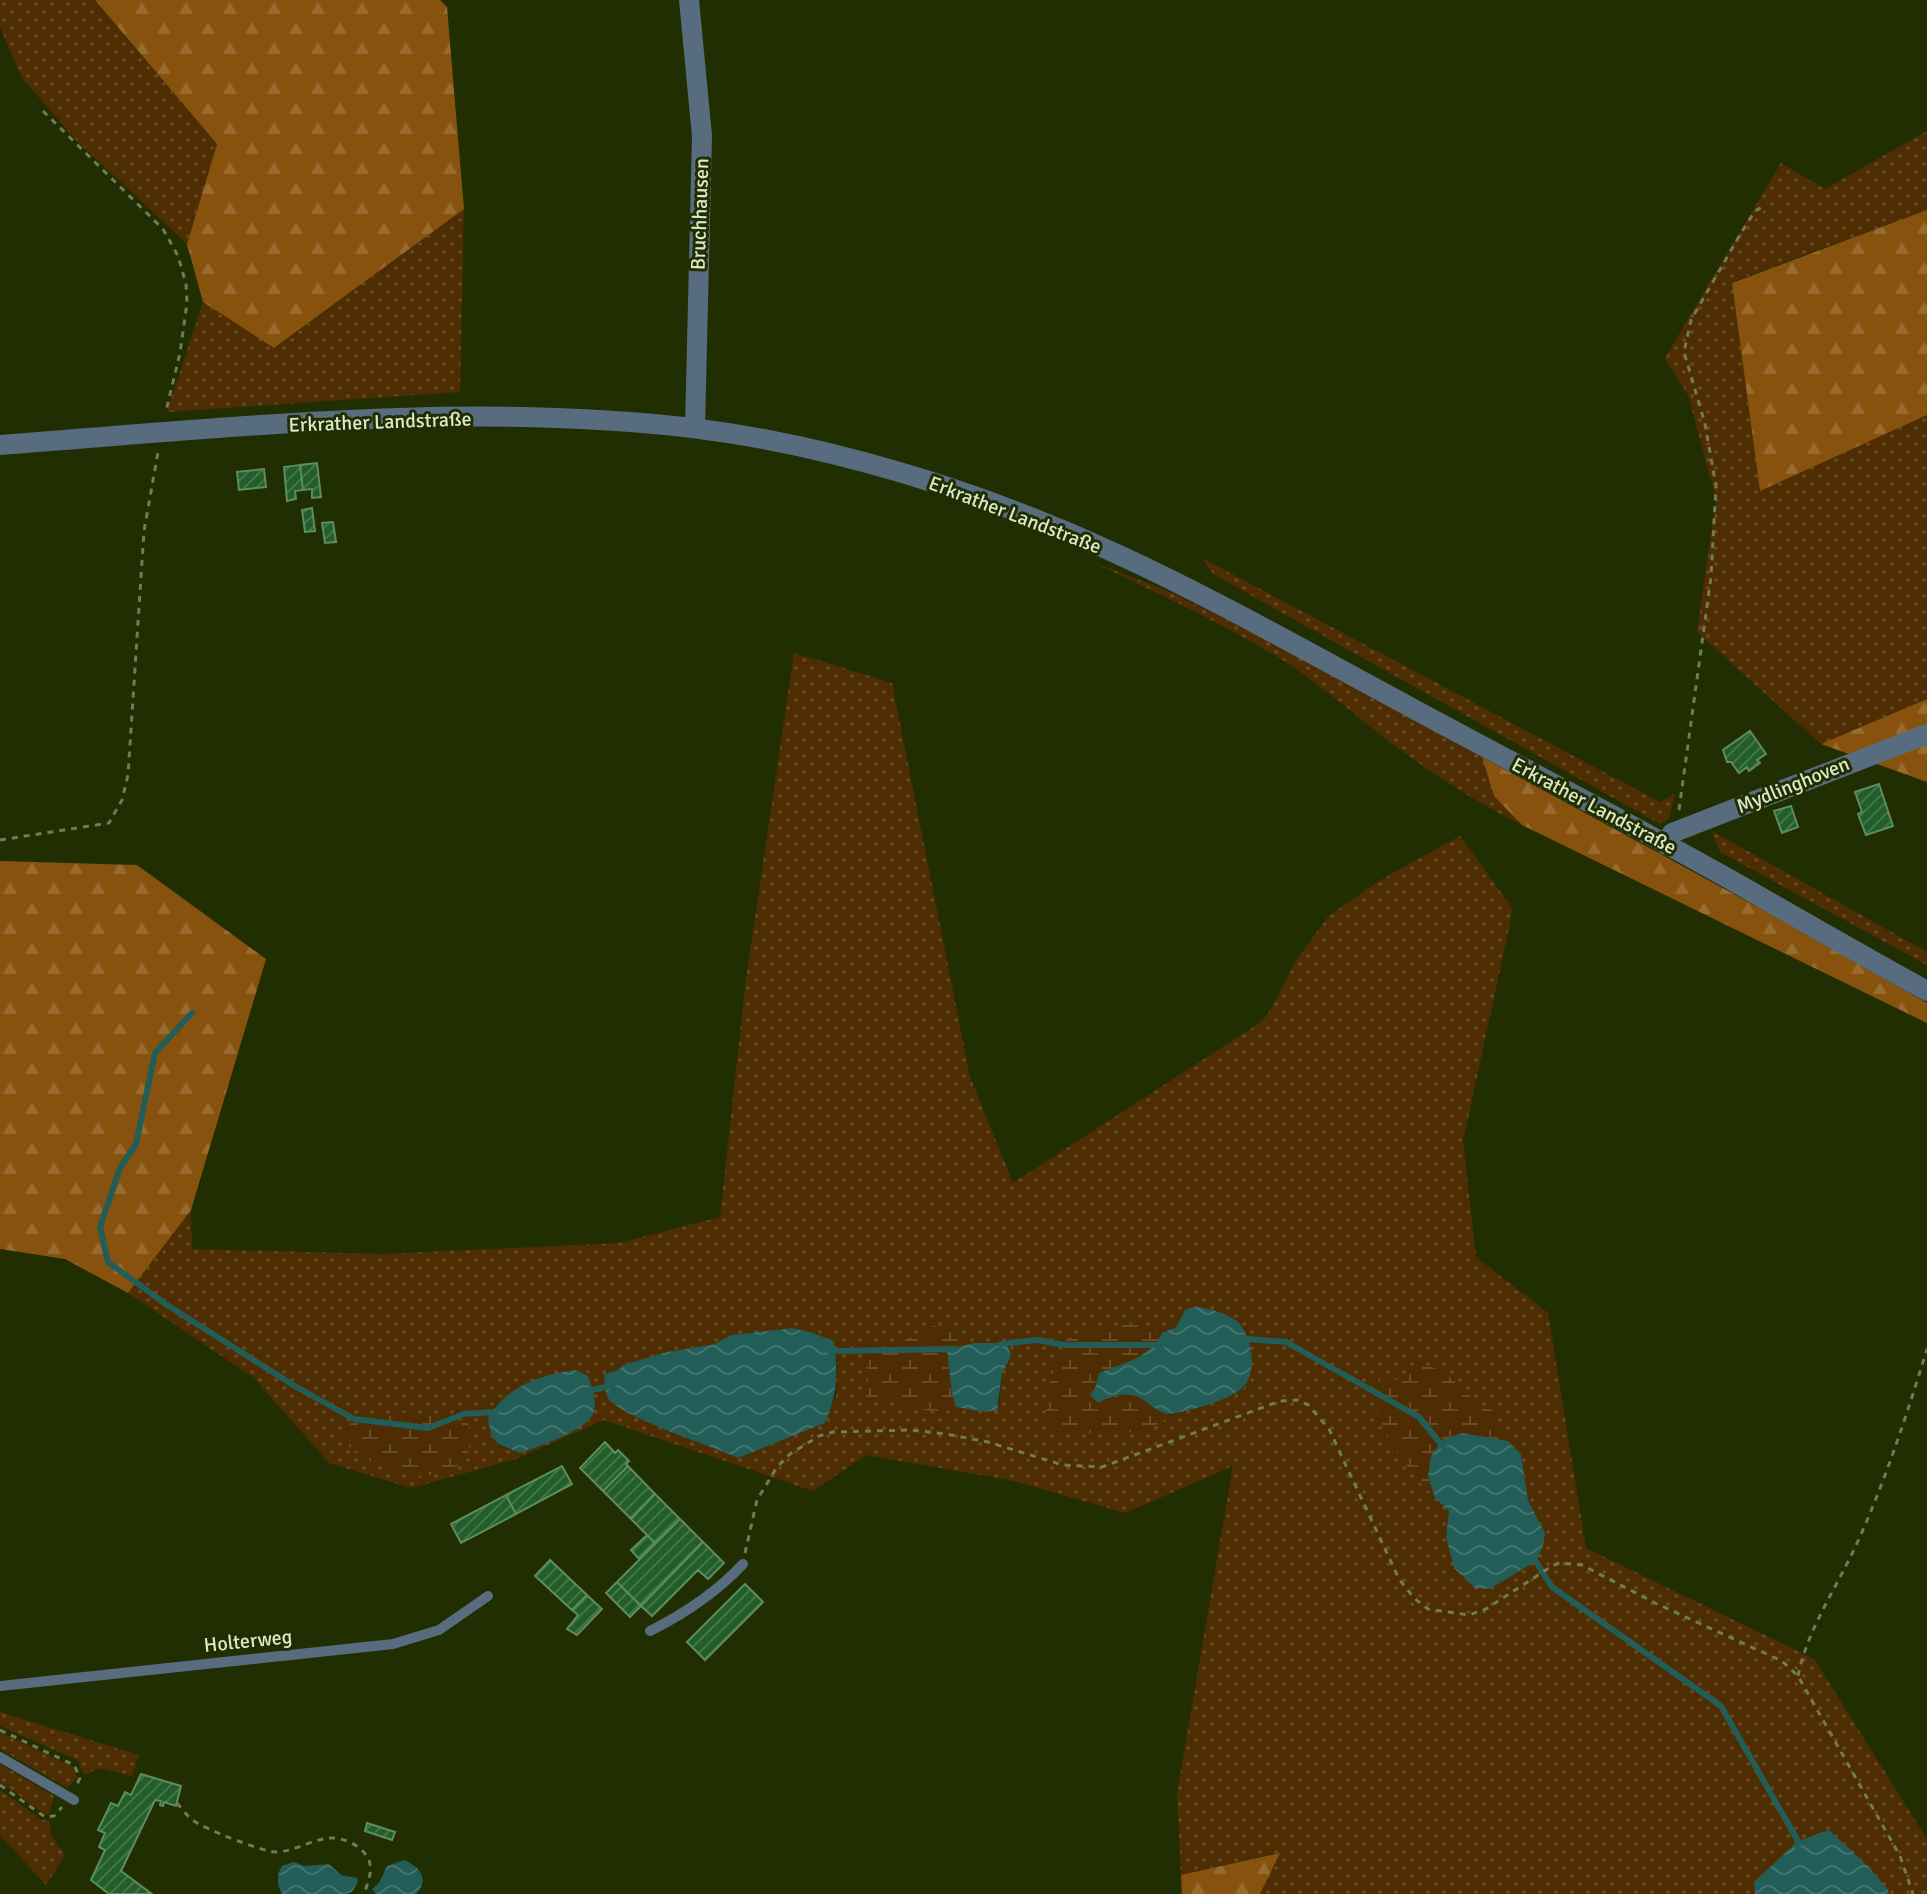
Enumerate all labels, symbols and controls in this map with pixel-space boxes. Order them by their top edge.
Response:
street label: Bruchhausen [686,158,714,270]
street label: Erkrather Landstraße [288,406,472,438]
street label: Erkrather Landstraße [925,471,1105,559]
street label: Mydlinghoven [1733,751,1853,819]
street label: Erkrather Landstraße [1507,752,1681,860]
street label: Holterweg [203,1624,293,1658]

